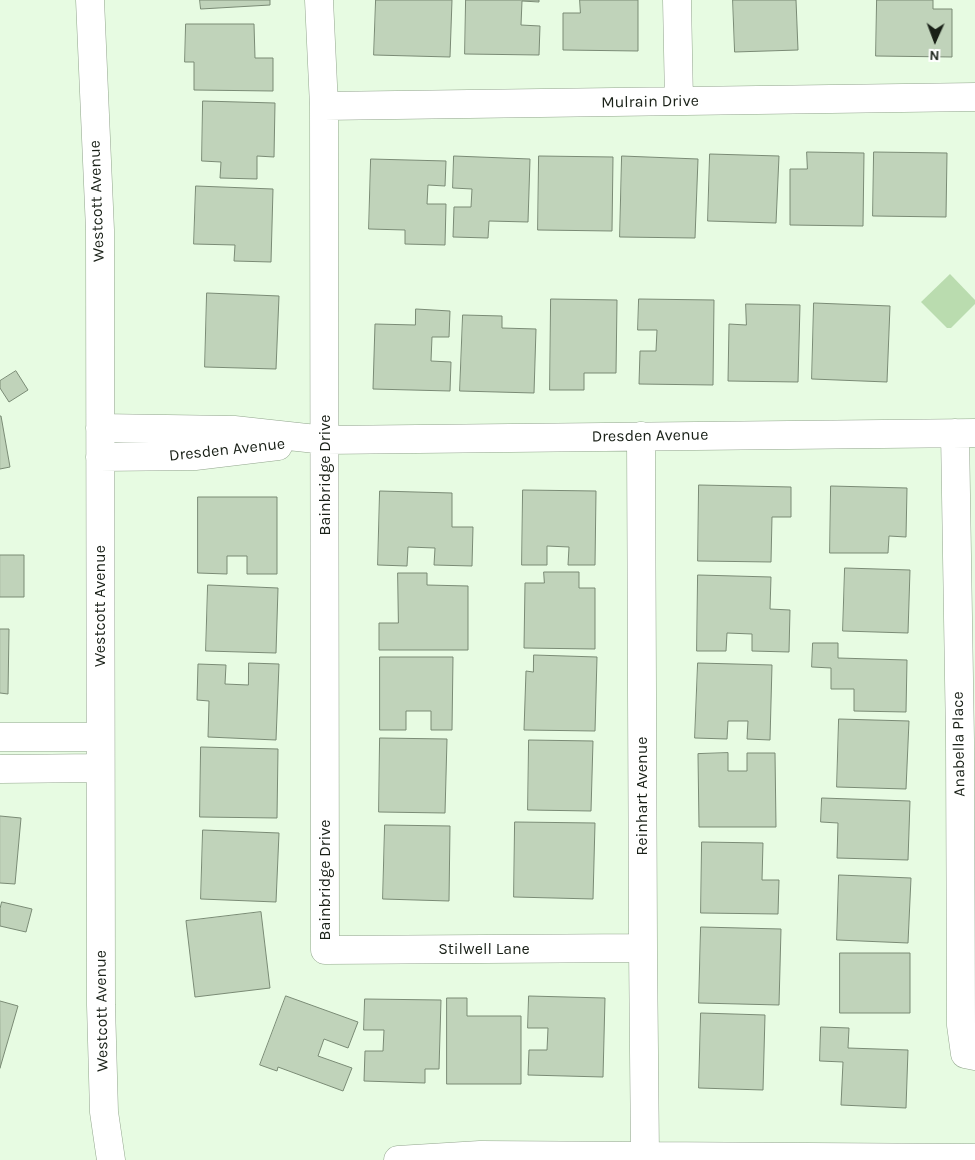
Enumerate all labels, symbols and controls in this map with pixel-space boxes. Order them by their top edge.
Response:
north arrow [910,15,960,65]
text: N [929,47,940,64]
street label: Mulrain Drive [601,92,699,112]
street label: Westcott Avenue [85,140,109,262]
street label: Bainbridge Drive [315,414,335,536]
street label: Dresden Avenue [591,425,709,447]
street label: Dresden Avenue [168,434,286,466]
street label: Westcott Avenue [90,545,110,667]
street label: Anabella Place [948,691,970,797]
street label: Reinhart Avenue [632,736,652,856]
street label: Bainbridge Drive [315,819,335,941]
street label: Stilwell Lane [438,939,530,959]
street label: Westcott Avenue [91,950,113,1072]

